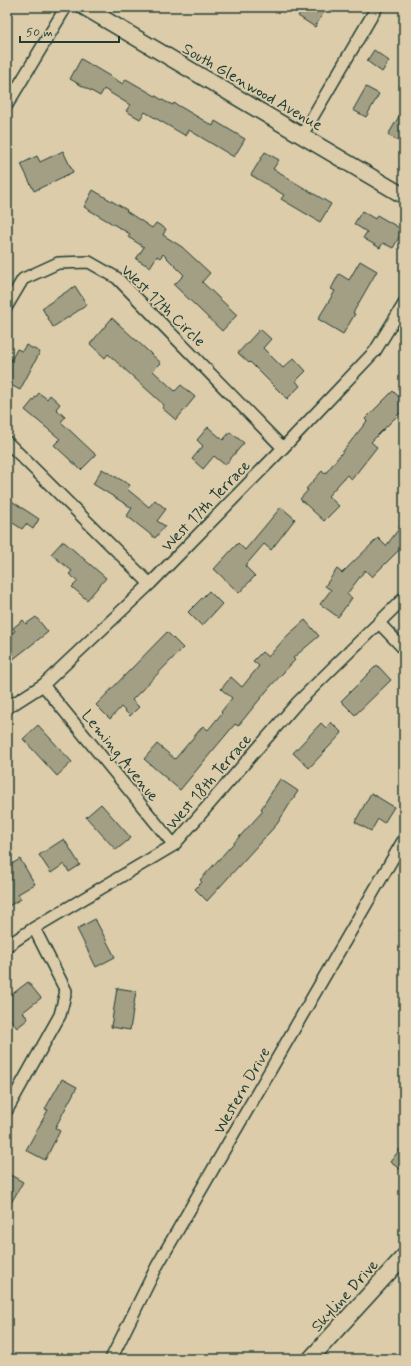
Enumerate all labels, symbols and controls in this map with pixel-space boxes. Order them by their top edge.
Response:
scale bar [20,18,119,44]
text: 50 m [26,25,53,41]
street label: South Glenwood Avenue [178,39,326,136]
street label: West 17th Circle [116,260,210,352]
street label: West 17th Terrace [157,455,256,556]
street label: Leming Avenue [76,706,164,807]
street label: West 18th Terrace [162,729,257,834]
street label: Western Drive [209,1044,276,1138]
street label: Skyline Drive [307,1255,384,1337]

